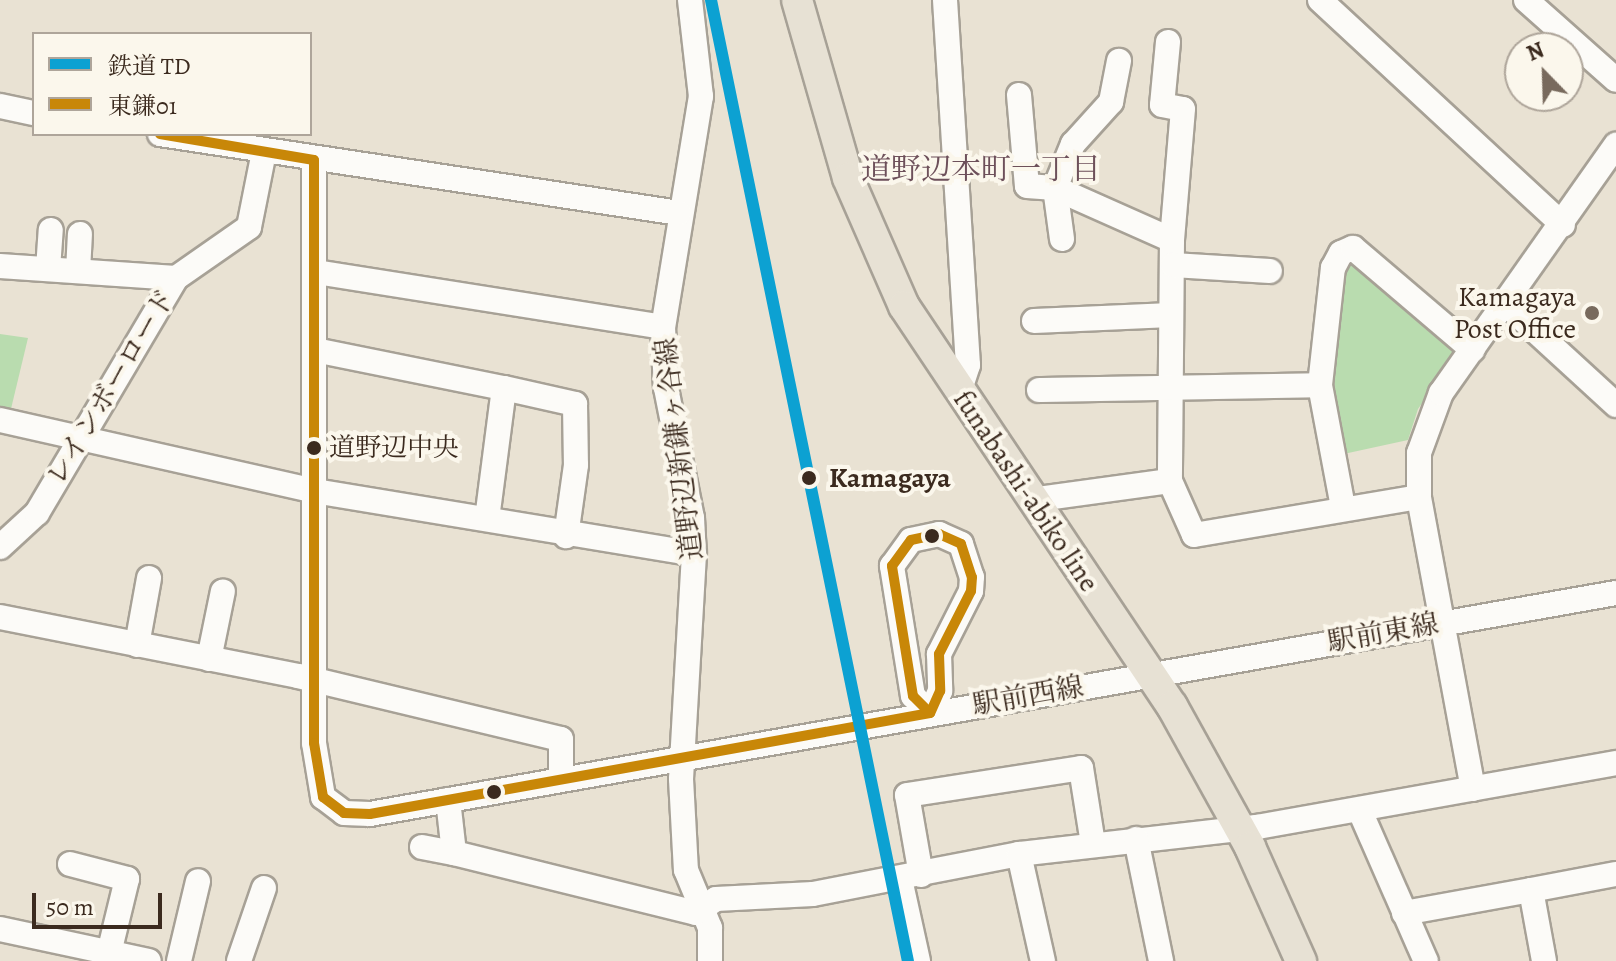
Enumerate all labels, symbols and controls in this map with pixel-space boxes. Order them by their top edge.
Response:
legend [32,32,312,136]
north arrow [1504,32,1584,112]
text: N [1522,35,1549,69]
text: 鉄道 TD [108,50,191,82]
text: 東鎌01 [108,90,177,122]
district label: 道野辺本町一丁目 [861,151,1101,187]
place label: Kamagaya Post Office [1454,280,1576,346]
street label: レインボーロード [39,282,183,492]
marker: Kamagaya Post Office [1583,304,1601,322]
street label: 道野辺新鎌ヶ谷線 [649,336,709,562]
street label: funabashi-abiko line [946,384,1106,598]
place label: 道野辺中央 [329,432,459,464]
marker: 道野辺中央 [306,440,322,456]
place label: Kamagaya [829,461,951,495]
marker: Kamagaya [796,465,822,491]
unlabelled marker [924,528,940,544]
street label: 駅前東線 [1325,607,1441,659]
street label: 駅前西線 [970,670,1086,722]
unlabelled marker [486,784,502,800]
scale bar [36,877,166,927]
text: 50 m [46,891,94,923]

